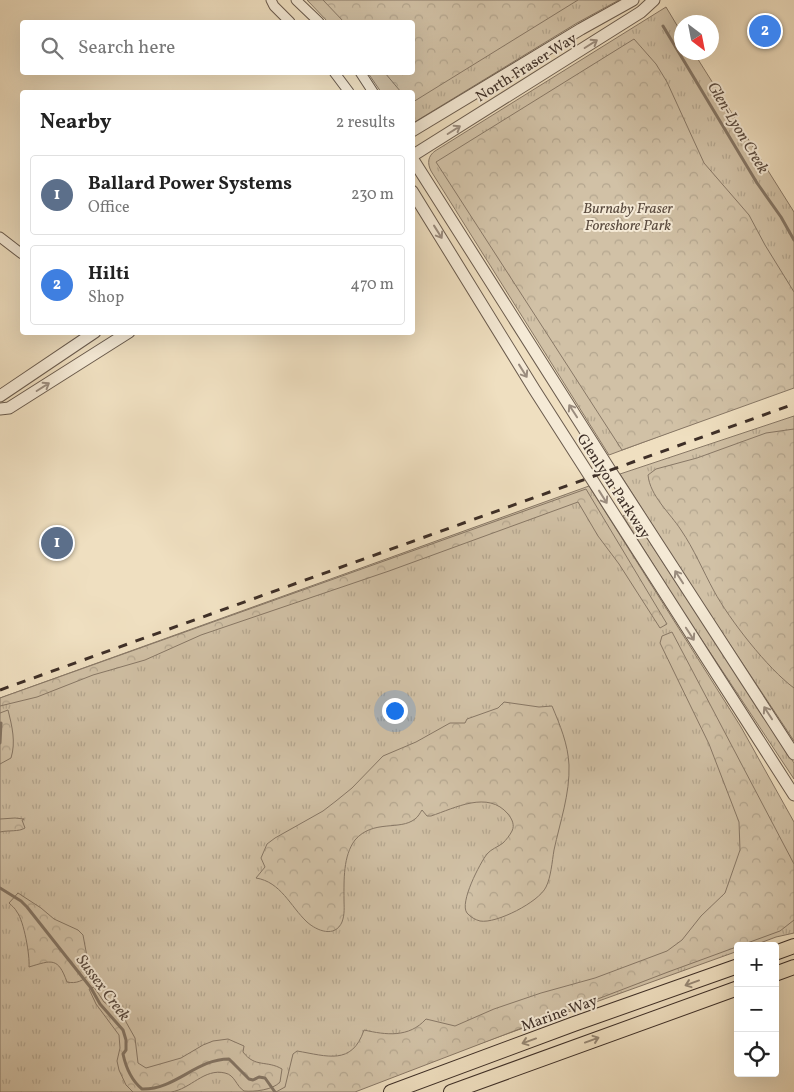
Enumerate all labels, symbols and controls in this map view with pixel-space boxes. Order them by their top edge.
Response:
pin: 2 [749,12,781,50]
north arrow [674,15,719,60]
search box [20,20,415,75]
street label: North Fraser Way [472,29,581,108]
icon: search [38,34,66,62]
text: Search here [78,35,175,61]
one-way arrow [584,38,598,48]
water label: Glen-Lyon Creek [701,78,774,179]
text: Nearby [40,108,111,137]
text: 2 results [336,112,395,134]
one-way arrow [446,125,460,135]
text: Ballard Power Systems [88,171,292,197]
text: 1 [54,184,60,206]
text: 230 m [351,184,394,206]
text: Office [88,197,130,219]
park label: Burnaby Fraser Foreshore Park [583,199,673,237]
one-way arrow [433,225,443,239]
text: Hilti [88,261,130,287]
text: 2 [53,274,61,296]
text: 470 m [350,274,394,296]
text: Shop [88,287,124,309]
one-way arrow [518,363,528,377]
one-way arrow [35,381,49,391]
one-way arrow [567,404,577,418]
street label: Glenlyon Parkway [571,430,655,543]
one-way arrow [598,490,609,504]
pin: 1 [41,524,73,562]
one-way arrow [674,570,685,584]
one-way arrow [685,627,695,641]
your location [382,698,408,724]
one-way arrow [762,707,772,721]
map controls [734,942,779,1077]
button: + [734,942,779,987]
water label: Sussex Creek [70,950,135,1026]
one-way arrow [685,979,700,988]
button: − [734,987,779,1032]
street label: Marine Way [518,991,601,1038]
button: locate [734,1032,779,1077]
one-way arrow [584,1035,600,1044]
one-way arrow [521,1037,537,1046]

